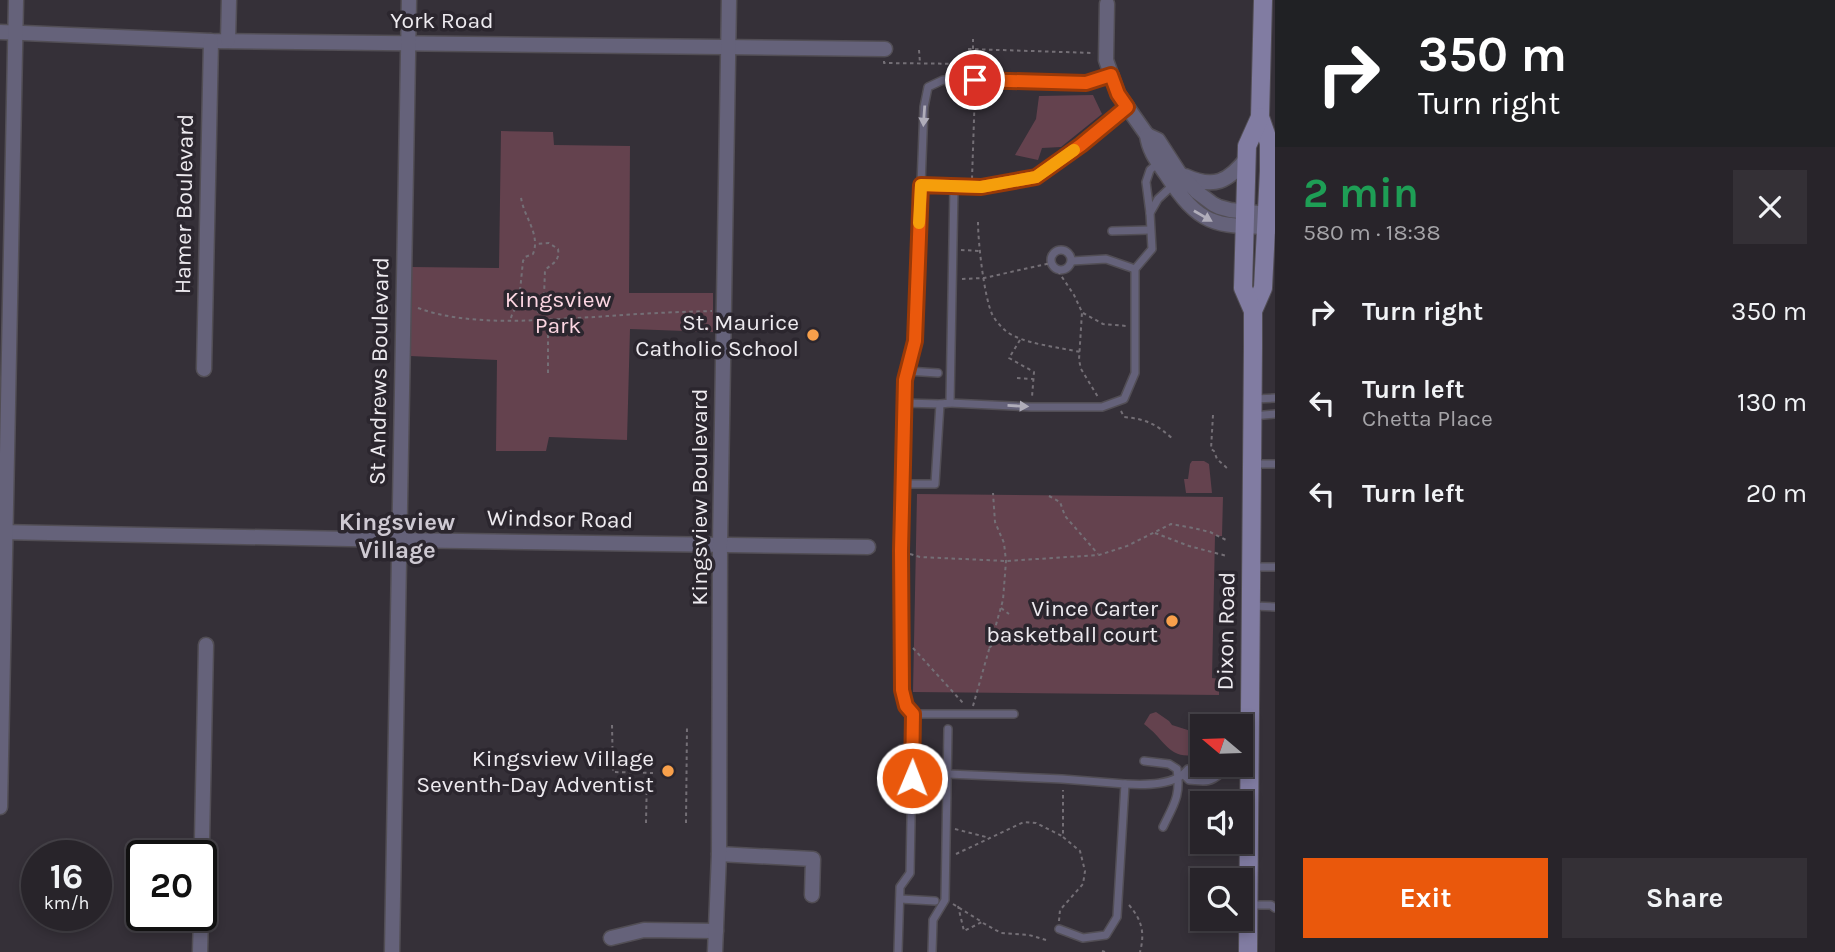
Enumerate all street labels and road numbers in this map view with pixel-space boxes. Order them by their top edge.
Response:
street label: York Road [390,7,494,34]
street label: Hamer Boulevard [169,114,199,294]
street label: St Andrews Boulevard [364,257,394,485]
street label: Kingsview Boulevard [686,388,713,606]
street label: Windsor Road [487,504,633,534]
street label: Dixon Road [1211,571,1241,691]

